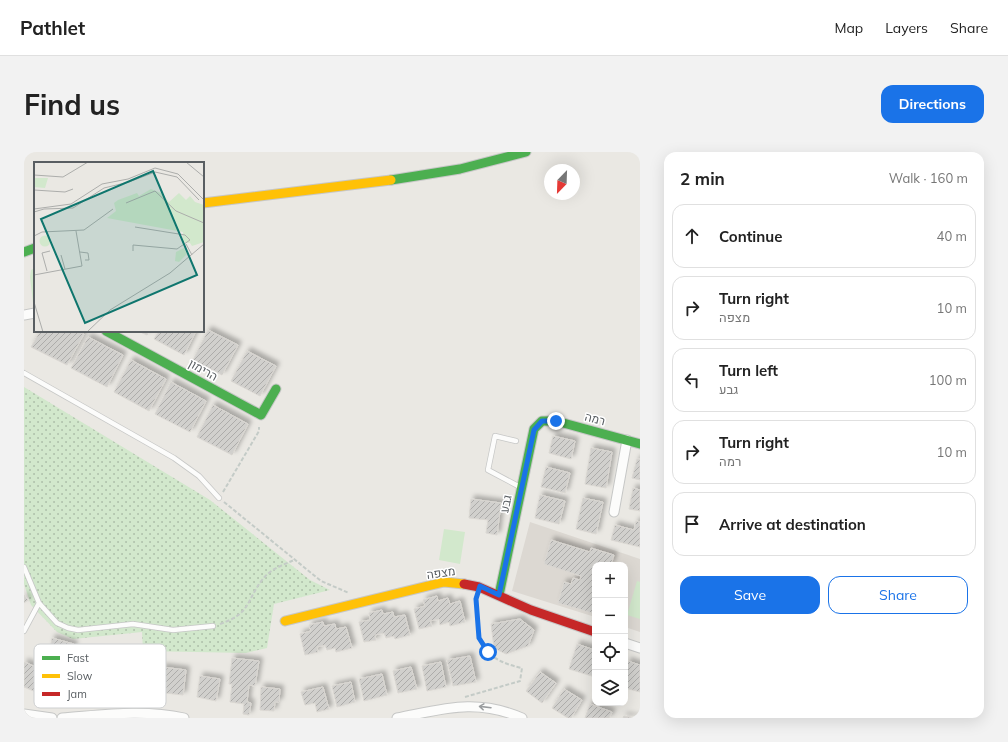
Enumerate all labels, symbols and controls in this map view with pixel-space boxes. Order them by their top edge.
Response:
text: Pathlet [20,16,85,40]
text: Map [834,19,863,37]
text: Layers [885,19,928,37]
text: Share [950,19,988,37]
button: Directions [881,85,984,123]
text: Find us [24,87,120,122]
inset map [34,162,204,332]
north arrow [544,164,580,200]
text: 2 min [680,168,725,189]
text: Walk · 160 m [889,170,968,186]
icon: ahead [681,225,703,247]
text: Continue [719,227,782,246]
text: 40 m [937,228,967,244]
text: Turn right [719,289,789,308]
icon: right [681,297,703,319]
text: 10 m [937,300,967,316]
text: מצפה [719,309,750,325]
street label: הרימון [186,355,221,384]
text: Turn left [719,361,778,380]
icon: left [681,369,703,391]
text: 100 m [929,372,967,388]
text: גבע [719,381,738,397]
street label: רמה [583,409,607,428]
route end [547,412,565,430]
text: Turn right [719,433,789,452]
icon: right [681,441,703,463]
text: 10 m [937,444,967,460]
text: רמה [719,453,741,469]
street label: גבע [496,493,515,514]
icon: arrive [681,513,703,535]
text: Arrive at destination [719,515,866,534]
map controls [592,562,628,706]
button: + [592,562,628,598]
street label: מצפה [426,563,456,582]
button: Save [680,576,820,614]
button: Share [828,576,968,614]
button: − [592,598,628,634]
button: locate [592,634,628,670]
route start [479,643,497,661]
legend [34,644,166,708]
text: Fast [67,651,89,665]
text: Slow [67,669,93,683]
button: layers [592,670,628,706]
text: Jam [67,687,87,701]
one-way arrow [479,704,492,711]

